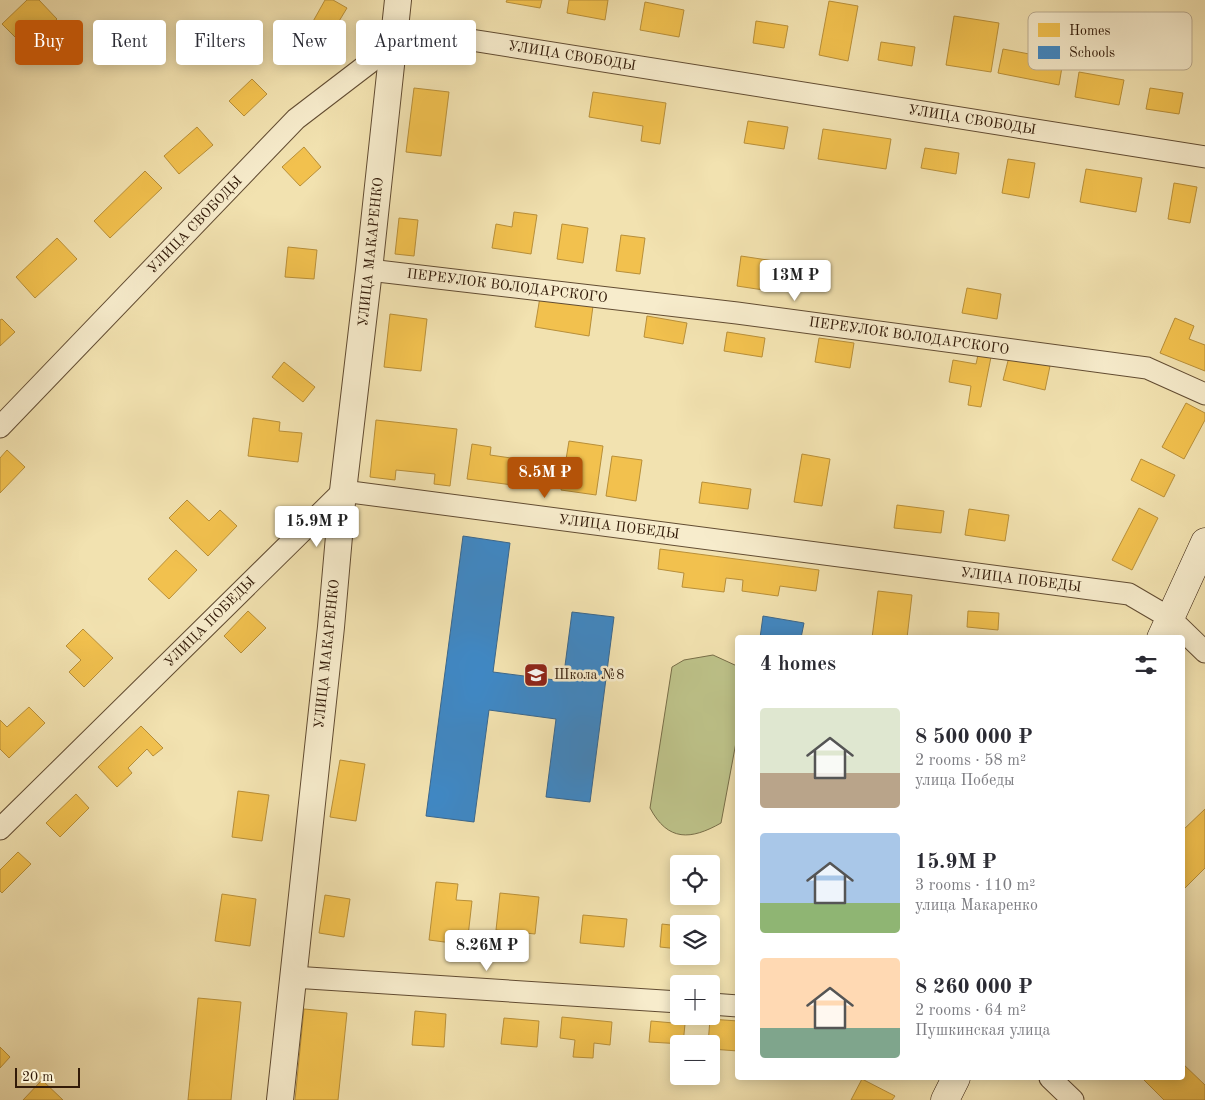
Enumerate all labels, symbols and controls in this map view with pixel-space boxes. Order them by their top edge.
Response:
legend [1028,12,1192,70]
chip: Buy [15,20,83,65]
chip: Rent [93,20,166,65]
chip: Filters [176,20,263,65]
chip: New [273,20,346,65]
chip: Apartment [356,20,476,65]
text: Homes [1069,24,1111,38]
street label: УЛИЦА СВОБОДЫ [507,39,637,73]
text: Schools [1069,46,1115,60]
street label: УЛИЦА СВОБОДЫ [907,103,1037,137]
street label: УЛИЦА СВОБОДЫ [145,174,245,276]
street label: УЛИЦА МАКАРЕНКО [356,176,386,327]
pin: 13M ₽ [760,260,830,302]
street label: ПЕРЕУЛОК ВОЛОДАРСКОГО [406,267,608,305]
text: 13M ₽ [771,268,819,284]
street label: ПЕРЕУЛОК ВОЛОДАРСКОГО [808,315,1010,357]
pin: 8.5M ₽ [504,456,586,499]
text: 8.5M ₽ [519,465,572,481]
pin: 15.9M ₽ [271,506,363,548]
street label: УЛИЦА ПОБЕДЫ [558,513,680,541]
text: 15.9M ₽ [286,514,348,530]
street label: УЛИЦА ПОБЕДЫ [960,566,1082,594]
street label: УЛИЦА ПОБЕДЫ [162,574,258,670]
street label: УЛИЦА МАКАРЕНКО [312,578,342,729]
icon: filters [1132,651,1160,679]
text: 4 homes [760,654,836,675]
school or university icon: Школа №8 [523,662,549,688]
place label: Школа №8 [554,668,624,682]
text: 8 500 000 ₽ [915,727,1033,748]
icon: home [800,728,860,788]
text: 2 rooms · 58 m² [915,753,1026,769]
text: улица Победы [915,773,1015,789]
text: 15.9M ₽ [915,852,997,873]
icon: home [800,853,860,913]
map controls [670,855,720,1085]
button: locate [670,855,720,905]
text: 3 rooms · 110 m² [915,878,1035,894]
text: улица Макаренко [915,898,1038,914]
button: layers [670,915,720,965]
pin: 8.26M ₽ [441,930,533,972]
text: 8.26M ₽ [456,938,518,954]
button: + [670,975,720,1025]
text: 8 260 000 ₽ [915,977,1033,998]
icon: home [800,978,860,1038]
text: 2 rooms · 64 m² [915,1003,1026,1019]
text: Пушкинская улица [915,1023,1050,1039]
button: − [670,1035,720,1085]
scale bar [15,1065,80,1088]
text: 20 m [22,1070,53,1084]

